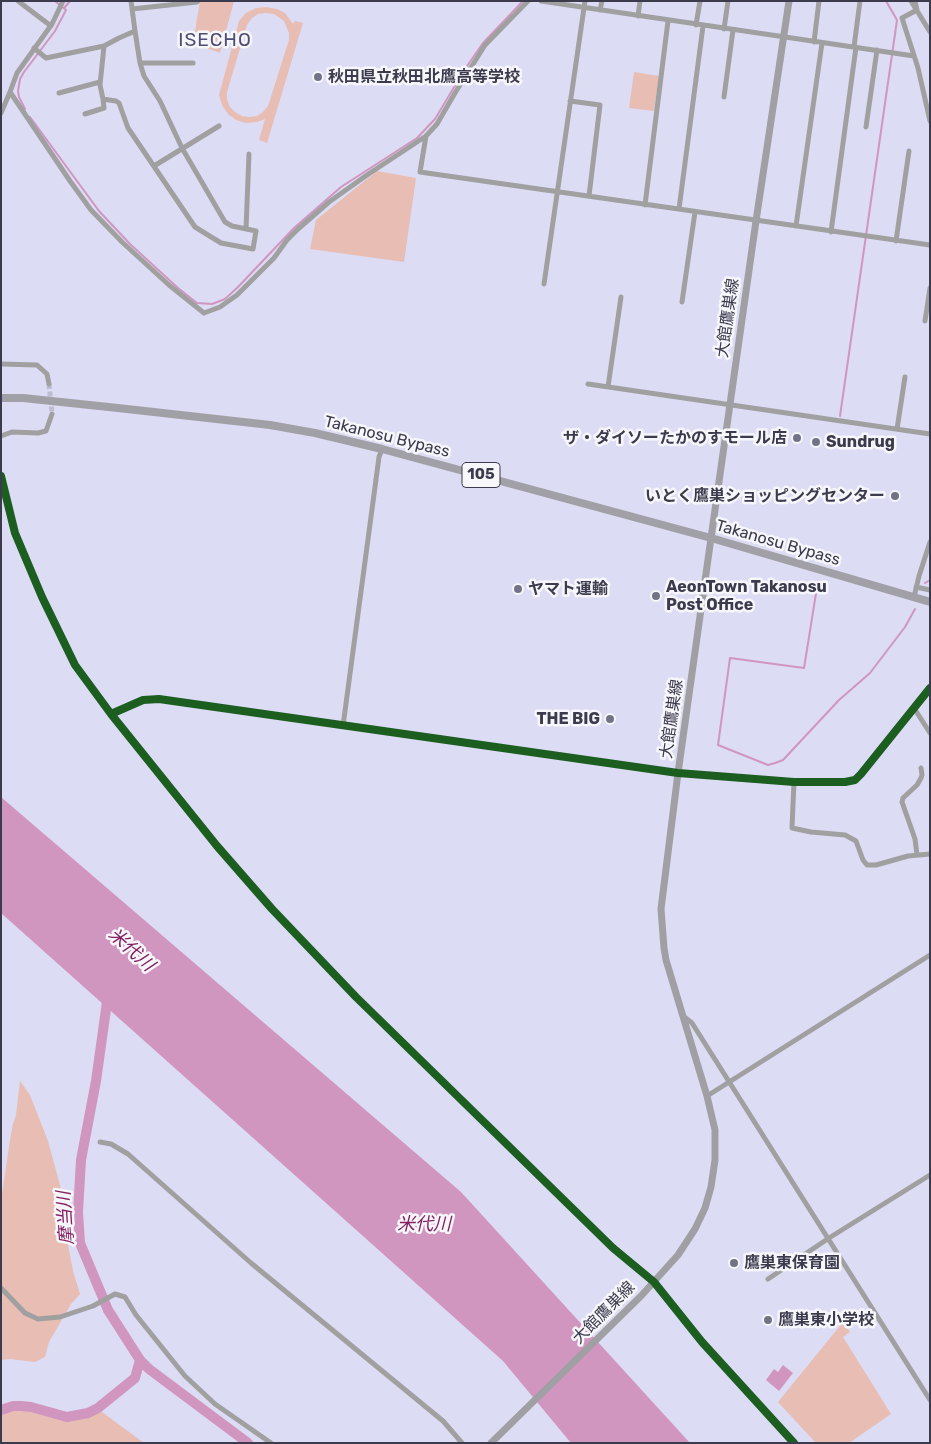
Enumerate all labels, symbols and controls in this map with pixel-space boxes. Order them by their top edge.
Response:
district label: ISECHO [178,30,252,52]
place label: 秋田県立秋田北鷹高等学校 [328,67,520,87]
marker: 秋田県立秋田北鷹高等学校 [312,71,324,83]
street label: 大館鷹巣線 [713,277,743,359]
street label: Takanosu Bypass [322,412,452,462]
place label: ザ・ダイソーたかのすモール店 [563,428,787,448]
marker: ザ・ダイソーたかのすモール店 [791,432,803,444]
place label: Sundrug [826,432,895,452]
marker: Sundrug [810,436,822,448]
road number: 105 [462,462,500,488]
place label: いとく鷹巣ショッピングセンター [645,486,885,506]
marker: いとく鷹巣ショッピングセンター [889,490,901,502]
street label: Takanosu Bypass [714,516,842,570]
place label: AeonTown Takanosu Post Office [666,577,827,615]
place label: ヤマト運輸 [528,579,608,599]
marker: ヤマト運輸 [512,583,524,595]
marker: AeonTown Takanosu Post Office [650,590,662,602]
street label: 大館鷹巣線 [657,678,687,760]
place label: THE BIG [536,709,600,729]
marker: THE BIG [604,713,616,725]
water label: 米代川 [104,924,158,976]
water label: 摩当川 [53,1190,79,1246]
water label: 米代川 [397,1214,451,1236]
place label: 鷹巣東保育園 [744,1253,840,1273]
marker: 鷹巣東保育園 [728,1257,740,1269]
street label: 大館鷹巣線 [569,1278,639,1348]
place label: 鷹巣東小学校 [778,1310,874,1330]
marker: 鷹巣東小学校 [762,1314,774,1326]

